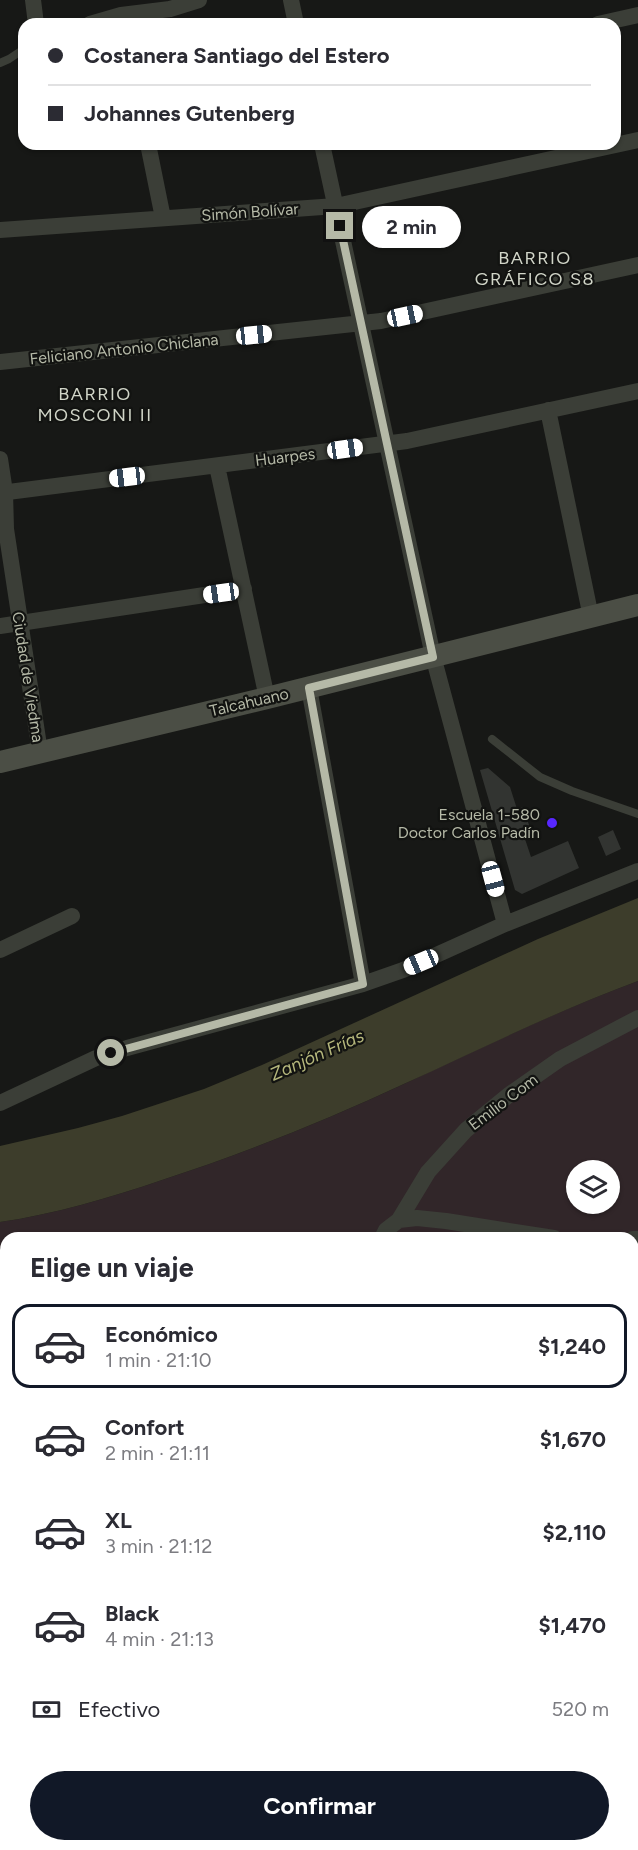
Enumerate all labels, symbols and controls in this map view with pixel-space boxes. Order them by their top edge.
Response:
text: Costanera Santiago del Estero [84,42,390,69]
text: Johannes Gutenberg [84,100,295,127]
street label: Simón Bolívar [201,199,300,225]
callout: 2 min [361,205,460,247]
route end [326,212,353,239]
text: 2 min [386,215,437,239]
district label: BARRIO GRÁFICO S8 [475,247,595,290]
car [386,303,424,329]
car [235,324,273,346]
street label: Feliciano Antonio Chiclana [29,330,219,368]
district label: BARRIO MOSCONI II [37,383,153,426]
car [326,438,364,460]
street label: Huarpes [254,444,316,470]
car [108,466,146,488]
car [202,582,240,604]
street label: Ciudad de Viedma [8,610,48,744]
street label: Talcahuano [208,684,290,720]
place label: Escuela 1-580 Doctor Carlos Padín [398,805,540,842]
marker: Escuela 1-580 Doctor Carlos Padín [545,816,559,830]
car [480,859,506,899]
car [401,947,441,977]
water label: Zanjón Frías [267,1024,368,1086]
route start [97,1039,124,1066]
street label: Emilio Com [465,1070,541,1134]
map controls [566,1160,620,1214]
button: layers [566,1160,620,1214]
text: Elige un viaje [30,1251,194,1284]
icon: car [33,1319,87,1373]
text: Económico [105,1321,218,1348]
text: $1,240 [538,1333,606,1360]
text: 1 min · 21:10 [105,1348,212,1372]
icon: car [33,1412,87,1466]
text: Confort [105,1414,185,1441]
text: $1,670 [540,1426,606,1453]
text: 2 min · 21:11 [105,1441,210,1465]
icon: car [33,1505,87,1559]
text: XL [105,1507,132,1534]
text: $2,110 [543,1519,606,1546]
text: 3 min · 21:12 [105,1534,213,1558]
icon: car [33,1598,87,1652]
text: Black [105,1600,159,1627]
text: $1,470 [538,1612,606,1639]
text: 4 min · 21:13 [105,1627,214,1651]
icon: cash [30,1693,63,1726]
text: Efectivo [78,1696,160,1723]
text: 520 m [552,1697,609,1721]
button: Confirmar [30,1771,609,1840]

